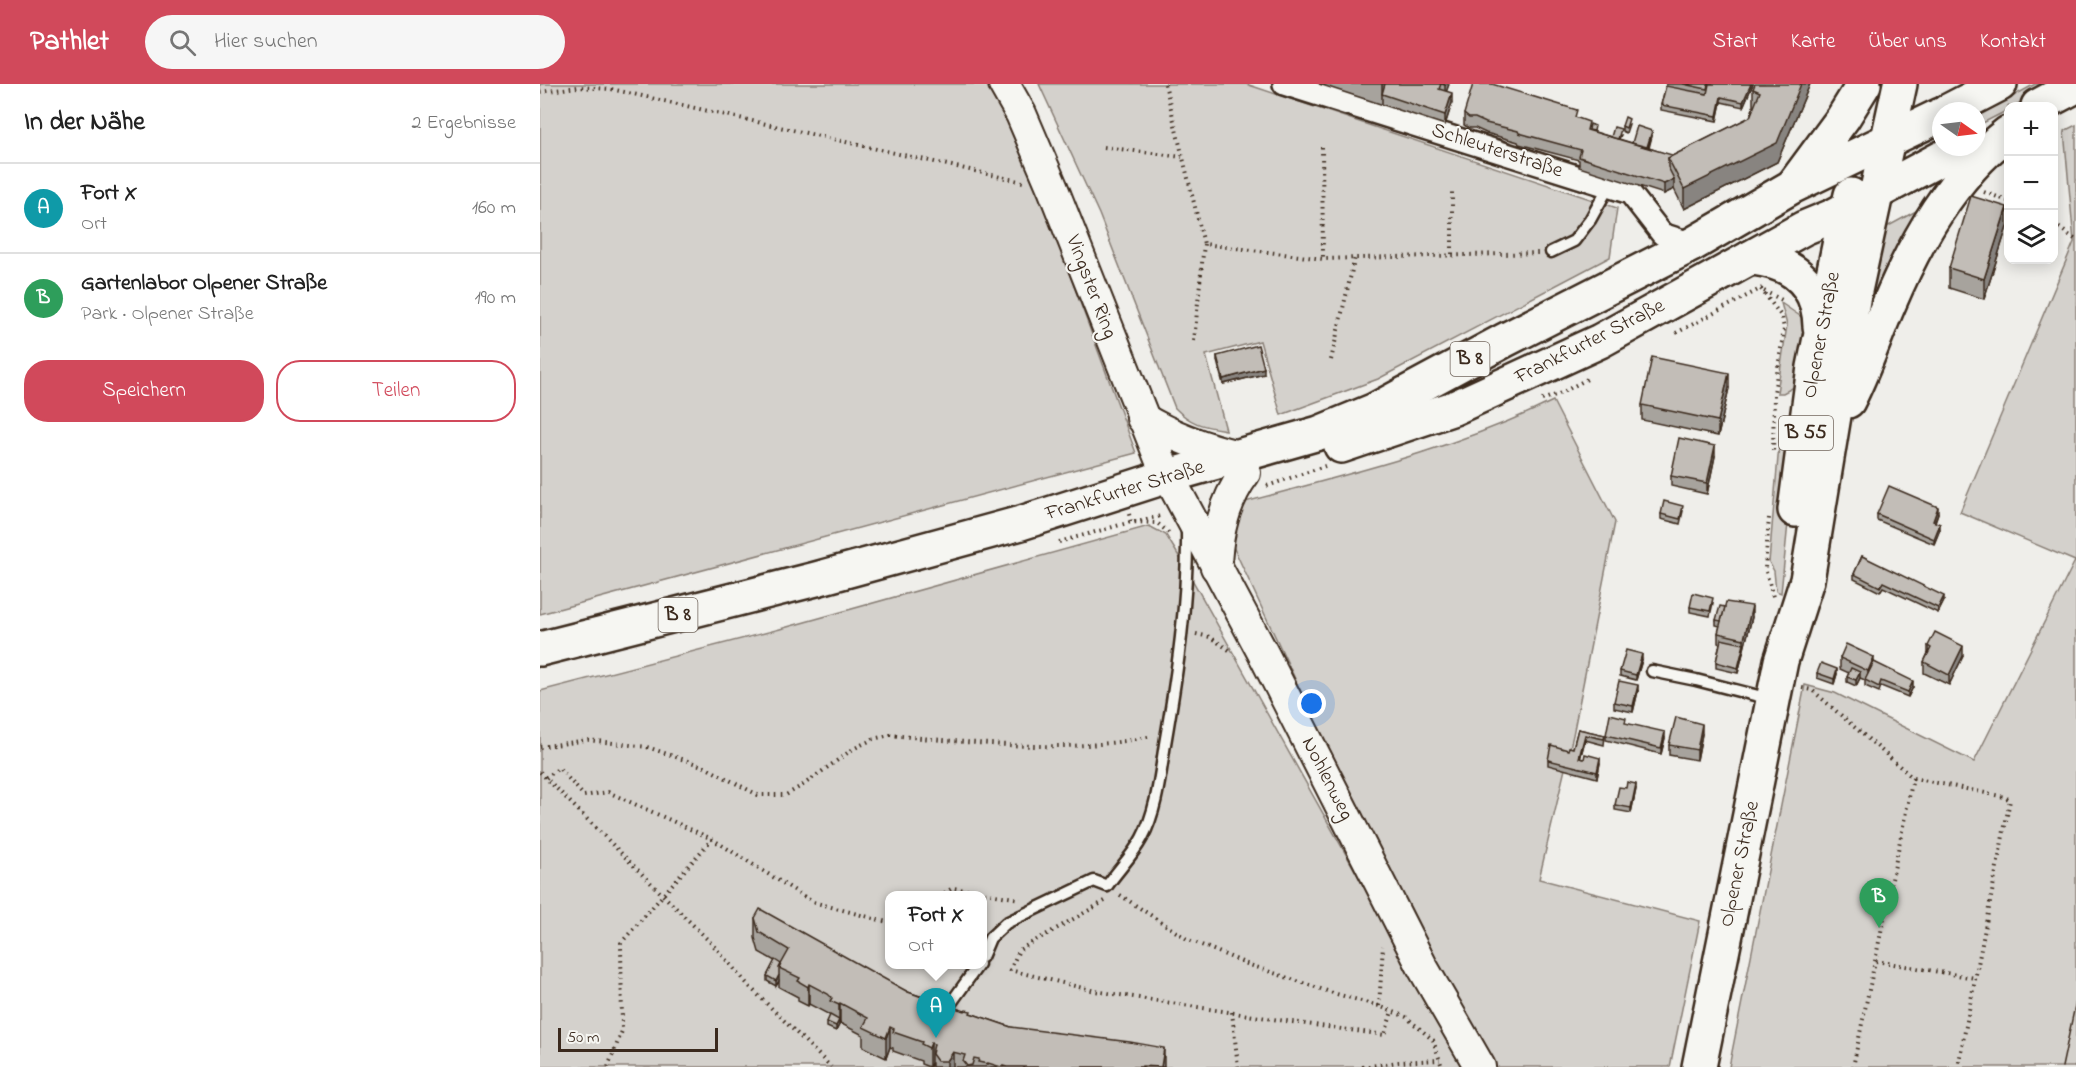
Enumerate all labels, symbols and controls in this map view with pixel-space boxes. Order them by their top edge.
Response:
search box [145,15,565,69]
text: Pathlet [30,22,109,63]
icon: search [166,26,199,59]
text: Hier suchen [214,26,318,58]
text: Start [1712,27,1758,57]
text: Karte [1791,27,1835,57]
text: Über uns [1868,27,1947,57]
text: Kontakt [1980,27,2046,57]
north arrow [1932,102,1986,156]
map controls [2004,102,2058,264]
button: + [2004,102,2058,156]
text: In der Nähe [24,104,145,142]
text: 2 Ergebnisse [411,109,516,138]
street label: Schleuterstraße [1427,116,1567,187]
button: − [2004,156,2058,210]
text: Fort X [81,178,137,210]
text: A [37,194,50,223]
text: 160 m [472,194,516,223]
text: Ort [81,210,107,239]
button: layers [2004,210,2058,264]
street label: Vingster Ring [1055,230,1124,344]
text: Gartenlabor Olpener Straße [81,268,327,300]
street label: Olpener Straße [1795,269,1849,401]
text: B [37,284,50,313]
text: 190 m [474,284,516,313]
street label: Frankfurter Straße [1509,291,1671,393]
text: Park · Olpener Straße [81,300,254,329]
road number: B 8 [1450,342,1490,376]
button: Speichern [24,360,264,422]
button: Teilen [276,360,516,422]
road number: B 55 [1779,416,1833,450]
street label: Frankfurter Straße [1041,452,1209,530]
road number: B 8 [658,598,698,632]
your location [1297,689,1326,718]
street label: Nohlenweg [1291,732,1361,827]
street label: Olpener Straße [1712,797,1768,930]
pin: B [1860,878,1898,928]
popup [885,891,987,969]
text: Fort X [908,900,964,932]
text: Ort [908,932,934,961]
pin: A [916,988,956,1038]
scale bar [558,1025,718,1052]
text: 50 m [567,1026,599,1050]

